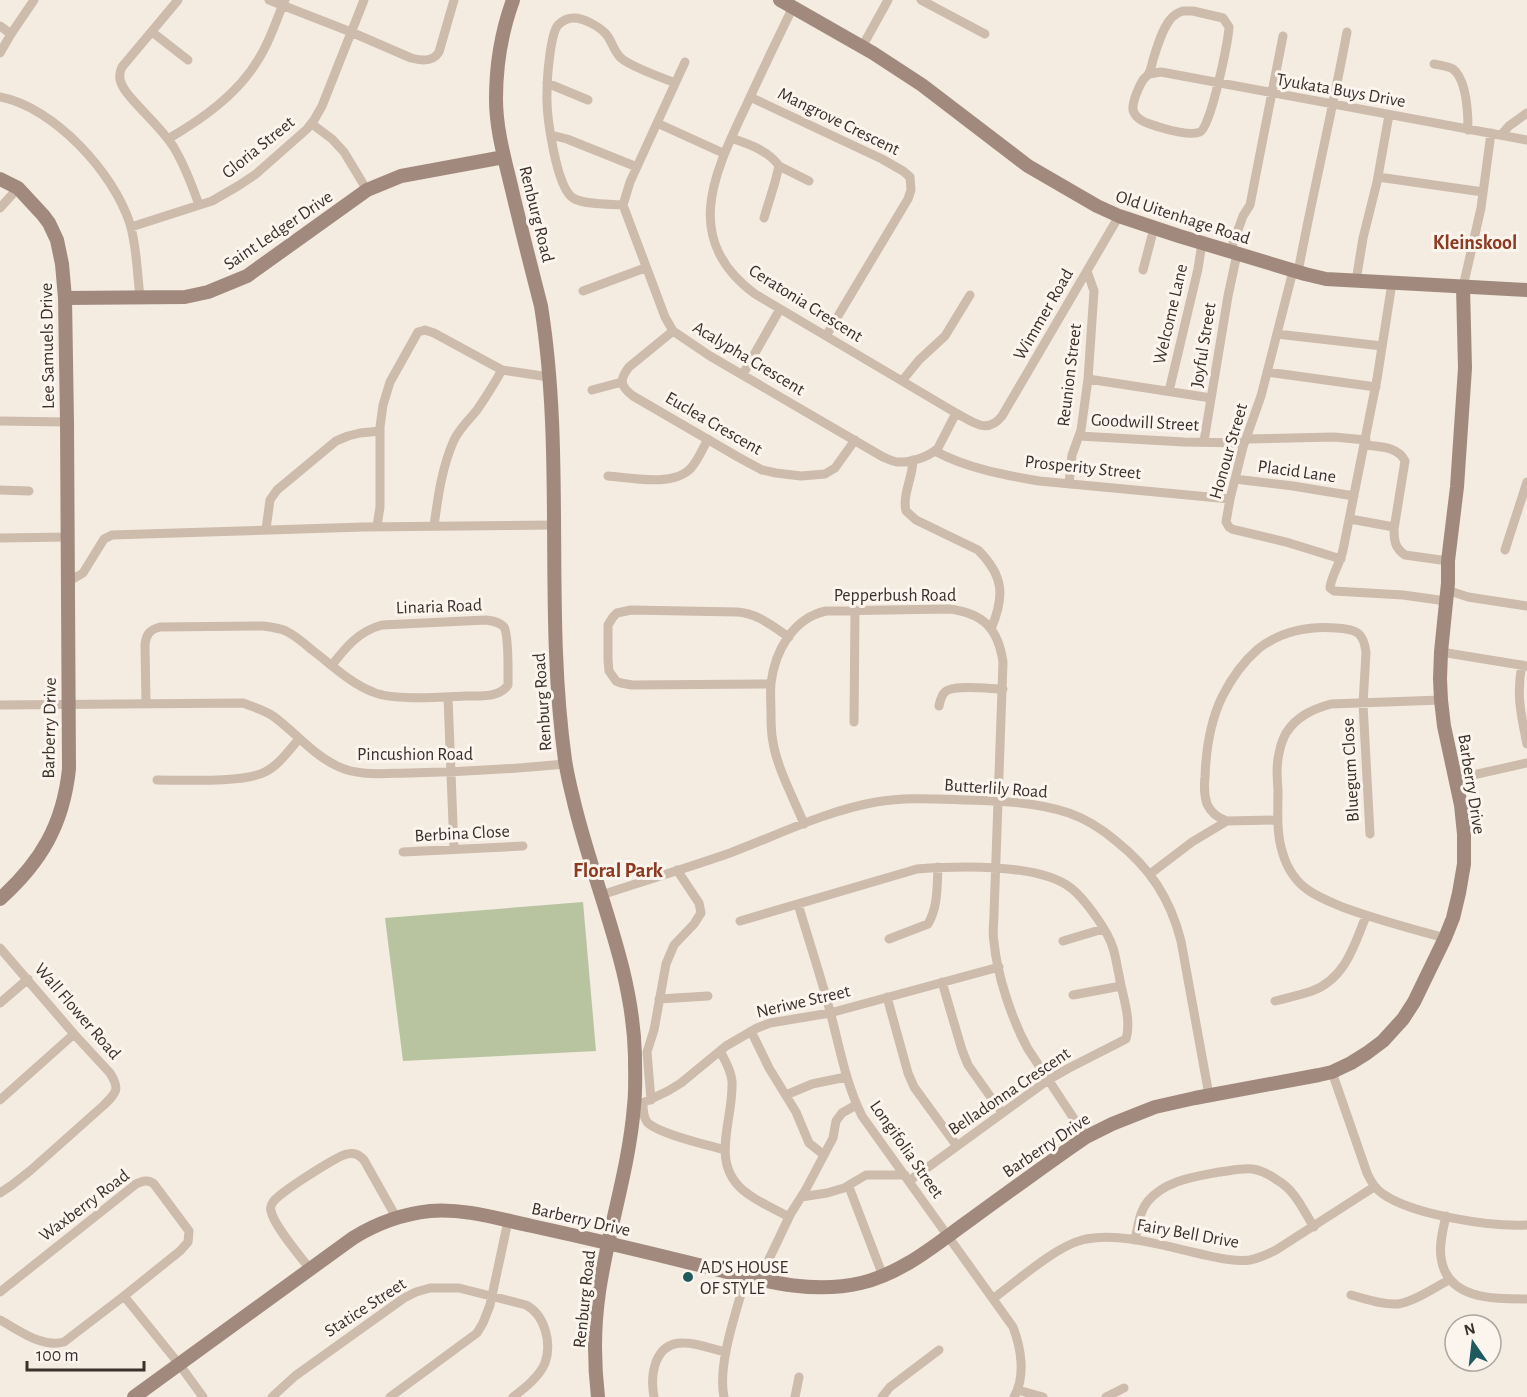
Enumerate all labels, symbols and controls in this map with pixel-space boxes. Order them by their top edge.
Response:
street label: Tyukata Buys Drive [1275,71,1407,111]
street label: Mangrove Crescent [775,85,903,159]
street label: Gloria Street [219,113,299,182]
street label: Renburg Road [515,164,557,264]
street label: Saint Ledger Drive [221,188,336,274]
street label: Old Uitenhage Road [1113,188,1252,248]
district label: Kleinskool [1433,233,1517,253]
street label: Ceratonia Crescent [745,262,866,346]
street label: Welcome Lane [1151,262,1191,366]
street label: Wimmer Road [1011,266,1077,363]
street label: Lee Samuels Drive [38,283,58,409]
street label: Joyful Street [1188,301,1220,389]
street label: Acalypha Crescent [689,318,808,399]
street label: Reunion Street [1055,322,1085,428]
street label: Euclea Crescent [662,389,765,459]
street label: Honour Street [1207,401,1251,501]
street label: Goodwill Street [1090,411,1200,435]
street label: Prosperity Street [1024,453,1142,483]
street label: Placid Lane [1257,458,1337,486]
street label: Pepperbush Road [834,587,956,605]
street label: Linaria Road [395,596,483,618]
street label: Renburg Road [531,652,555,752]
street label: Barberry Drive [40,677,60,779]
street label: Bluegum Close [1339,717,1363,822]
street label: Barberry Drive [1454,733,1488,836]
street label: Pincushion Road [357,746,473,764]
street label: Butterlily Road [943,776,1048,802]
street label: Berbina Close [414,823,510,845]
district label: Floral Park [573,860,664,881]
street label: Wall Flower Road [31,960,124,1063]
street label: Neriwe Street [754,982,852,1022]
street label: Belladonna Crescent [945,1044,1074,1139]
street label: Longifolia Street [866,1097,947,1202]
street label: Barberry Drive [1000,1110,1094,1182]
street label: Waxberry Road [36,1166,133,1245]
street label: Barberry Drive [529,1200,632,1240]
street label: Fairy Bell Drive [1135,1216,1240,1252]
street label: Renburg Road [571,1249,599,1349]
place label: AD'S HOUSE OF STYLE [700,1259,788,1298]
marker: AD'S HOUSE OF STYLE [681,1270,695,1284]
street label: Statice Street [322,1275,410,1341]
north arrow [1443,1313,1503,1373]
text: N [1462,1320,1477,1339]
scale bar [27,1334,144,1372]
text: 100 m [36,1347,79,1365]

